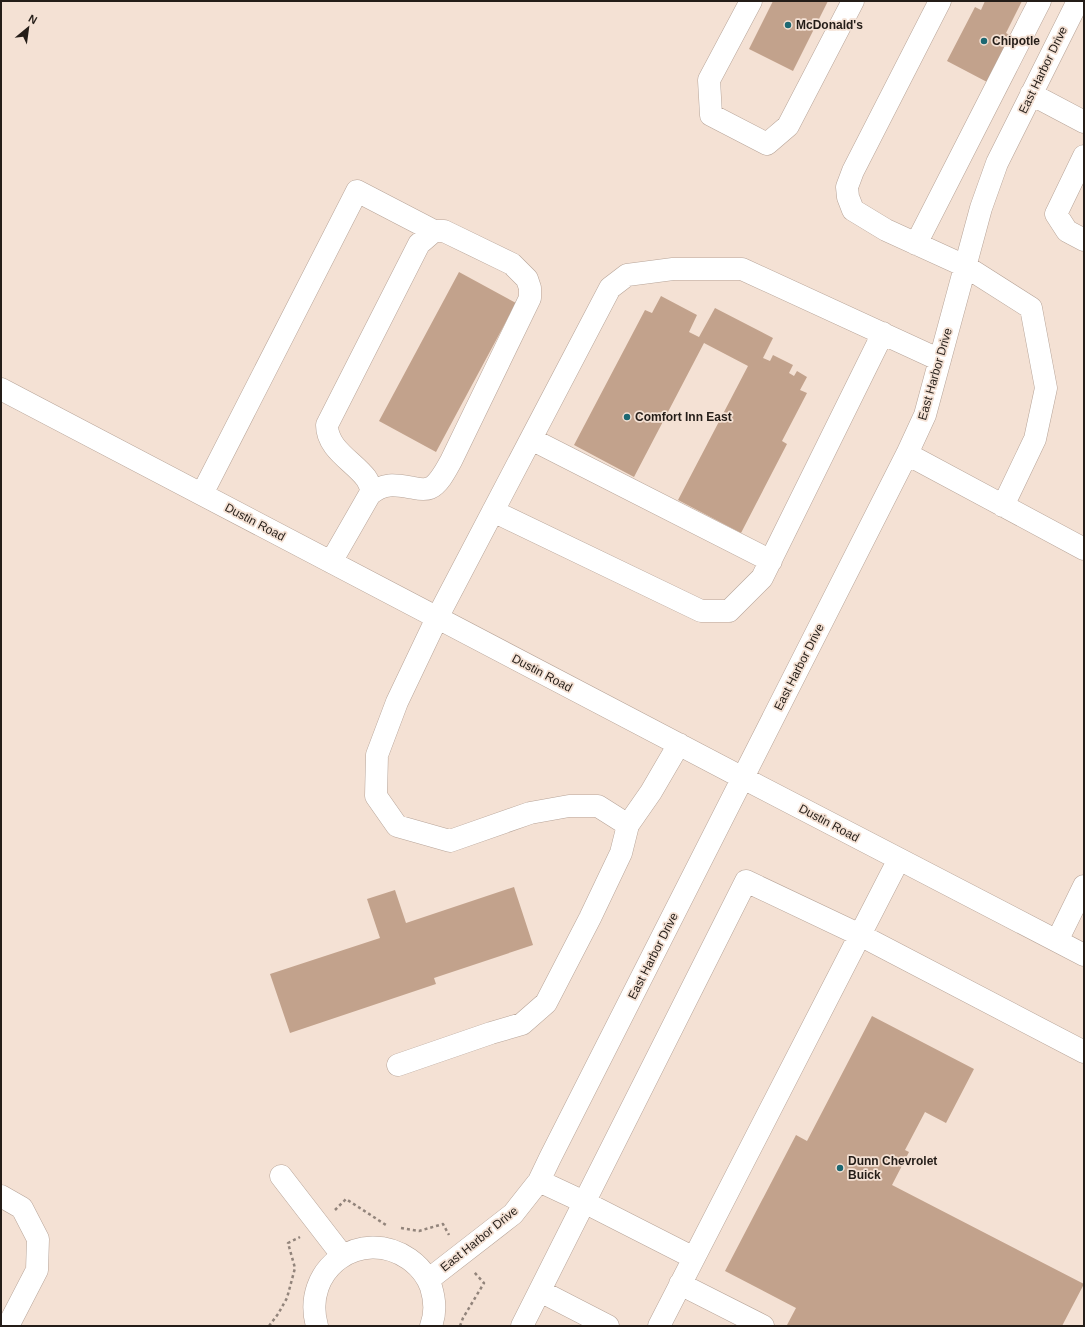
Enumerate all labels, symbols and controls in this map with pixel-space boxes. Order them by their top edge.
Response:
north arrow [8,8,48,48]
text: N [26,12,39,26]
place label: McDonald's [796,18,863,32]
marker: McDonald's [783,20,793,30]
street label: East Harbor Drive [1016,24,1070,116]
place label: Chipotle [992,34,1040,48]
marker: Chipotle [979,36,989,46]
street label: East Harbor Drive [915,326,955,422]
place label: Comfort Inn East [635,410,732,424]
marker: Comfort Inn East [622,412,632,422]
street label: Dustin Road [223,500,287,544]
street label: East Harbor Drive [771,621,827,713]
street label: Dustin Road [510,651,574,695]
street label: Dustin Road [797,801,861,845]
street label: East Harbor Drive [625,910,681,1002]
place label: Dunn Chevrolet Buick [848,1154,937,1182]
marker: Dunn Chevrolet Buick [835,1163,845,1173]
street label: East Harbor Drive [438,1203,521,1274]

